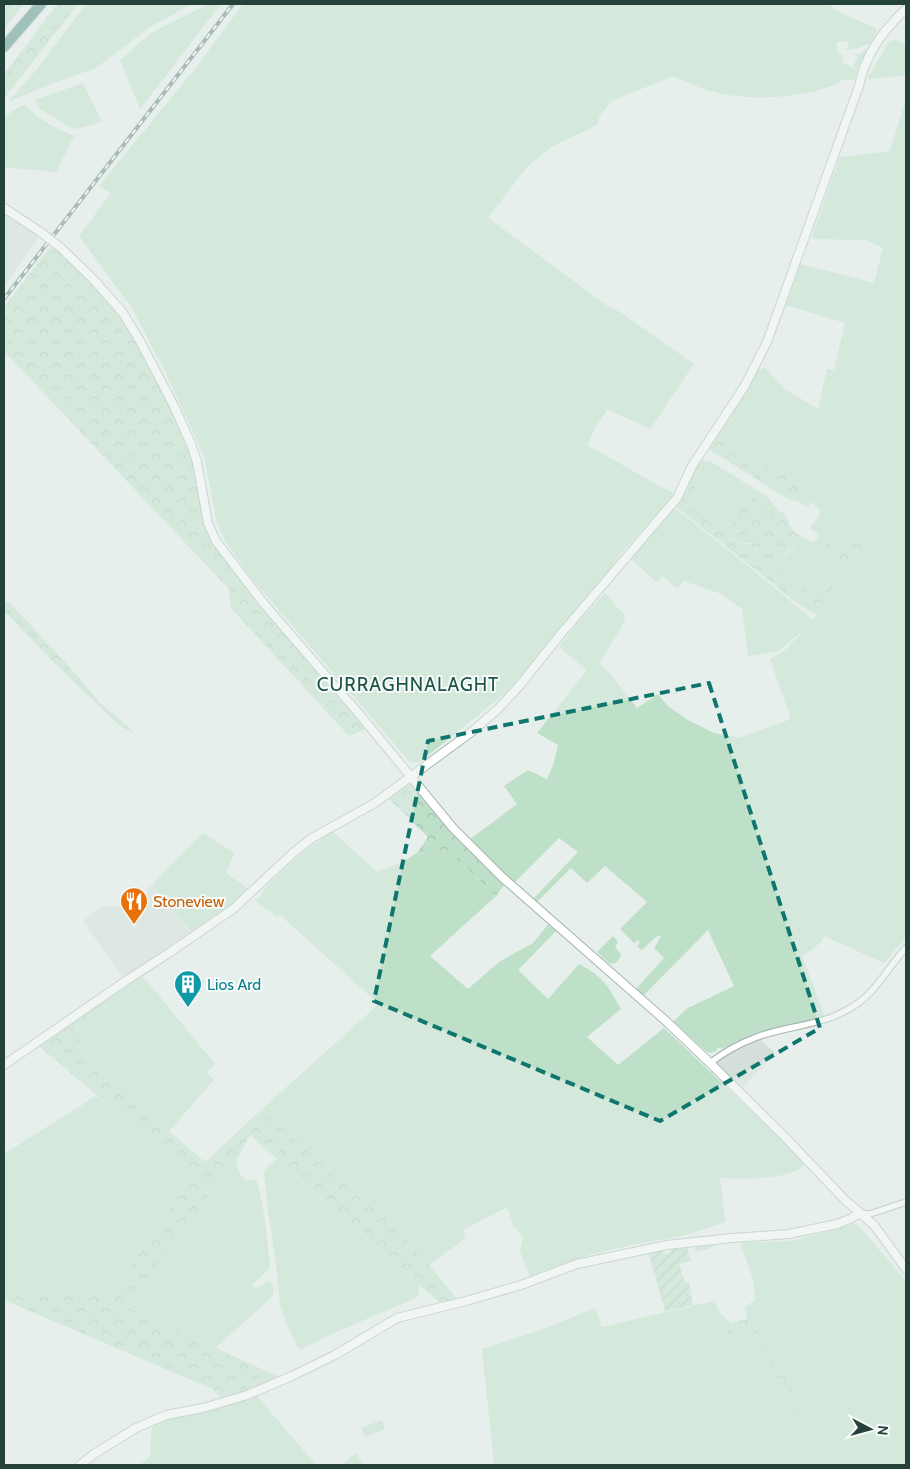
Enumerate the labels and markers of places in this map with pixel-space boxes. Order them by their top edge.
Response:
restaurant icon: Stoneview [119,886,149,925]
place label: Stoneview [153,892,225,911]
building icon: Lios Ard [173,969,203,1008]
place label: Lios Ard [207,975,261,994]

